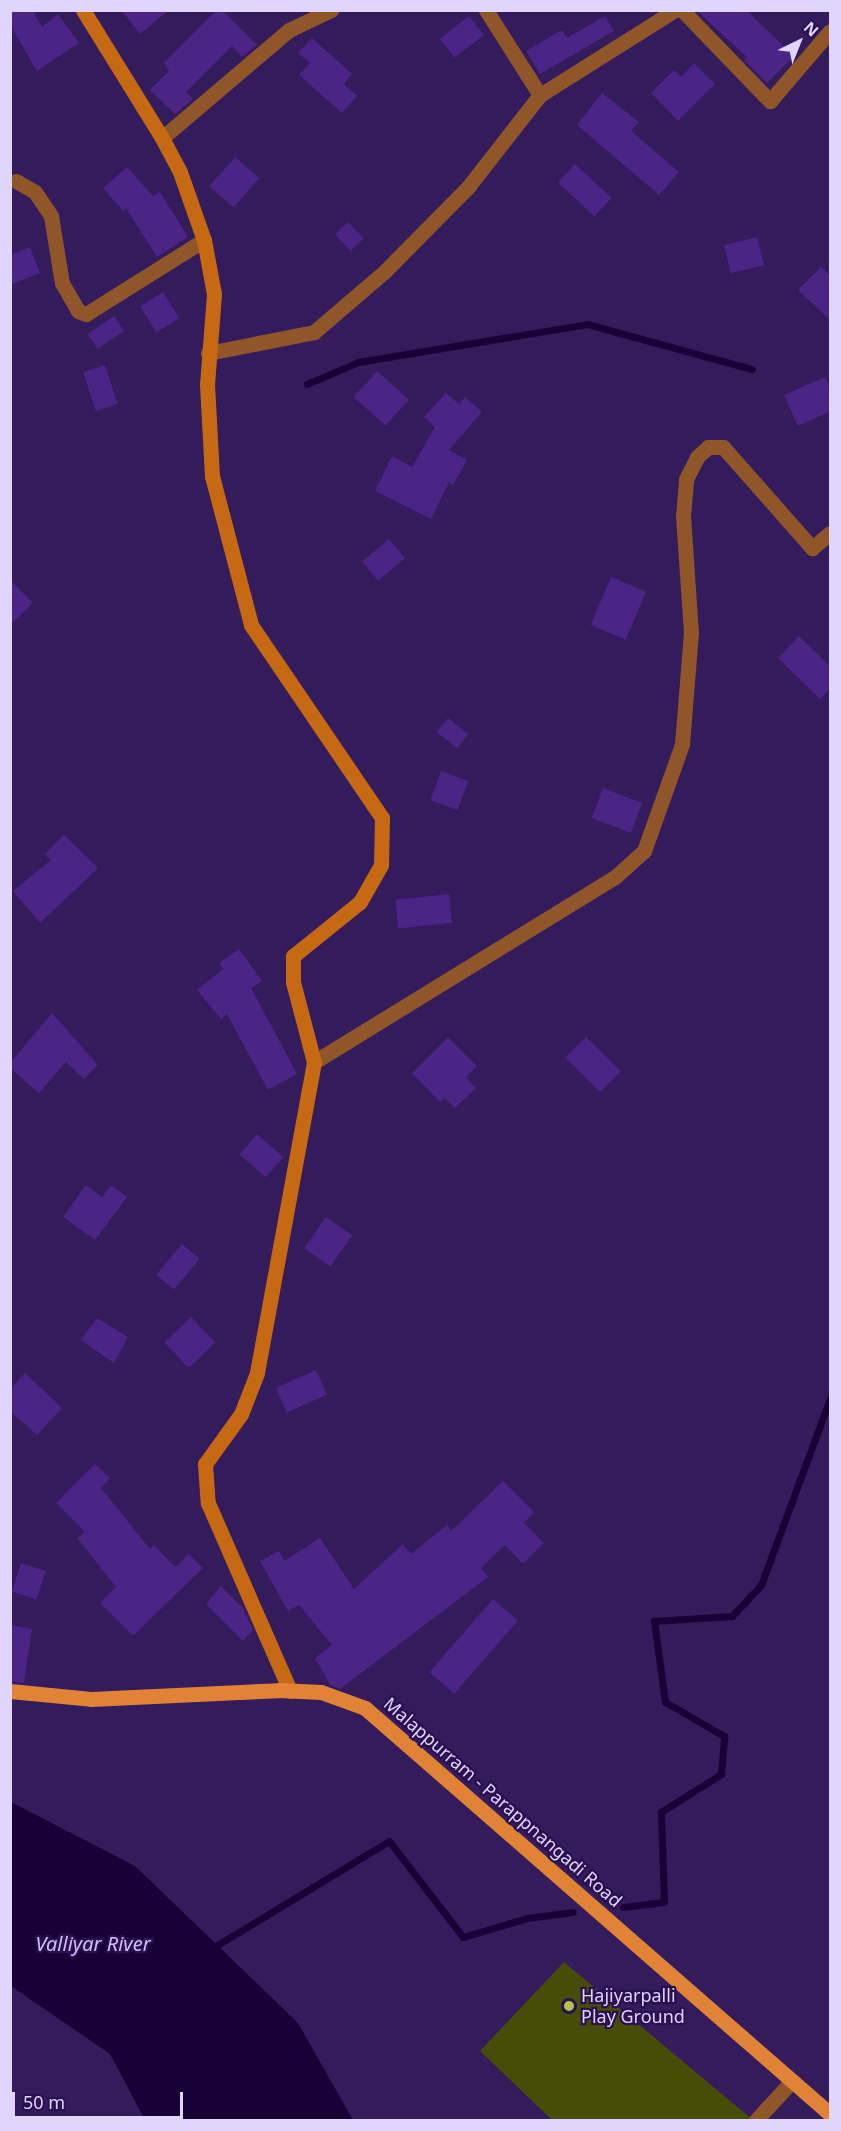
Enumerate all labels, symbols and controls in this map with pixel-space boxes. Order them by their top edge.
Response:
north arrow [769,12,829,72]
text: N [799,16,824,41]
street label: Malappurram - Parappnangadi Road [380,1693,626,1911]
water label: Valliyar River [35,1931,151,1955]
place label: Hajiyarpalli Play Ground [581,1985,685,2028]
marker: Hajiyarpalli Play Ground [562,1999,576,2013]
scale bar [15,2080,186,2118]
text: 50 m [23,2090,65,2114]

